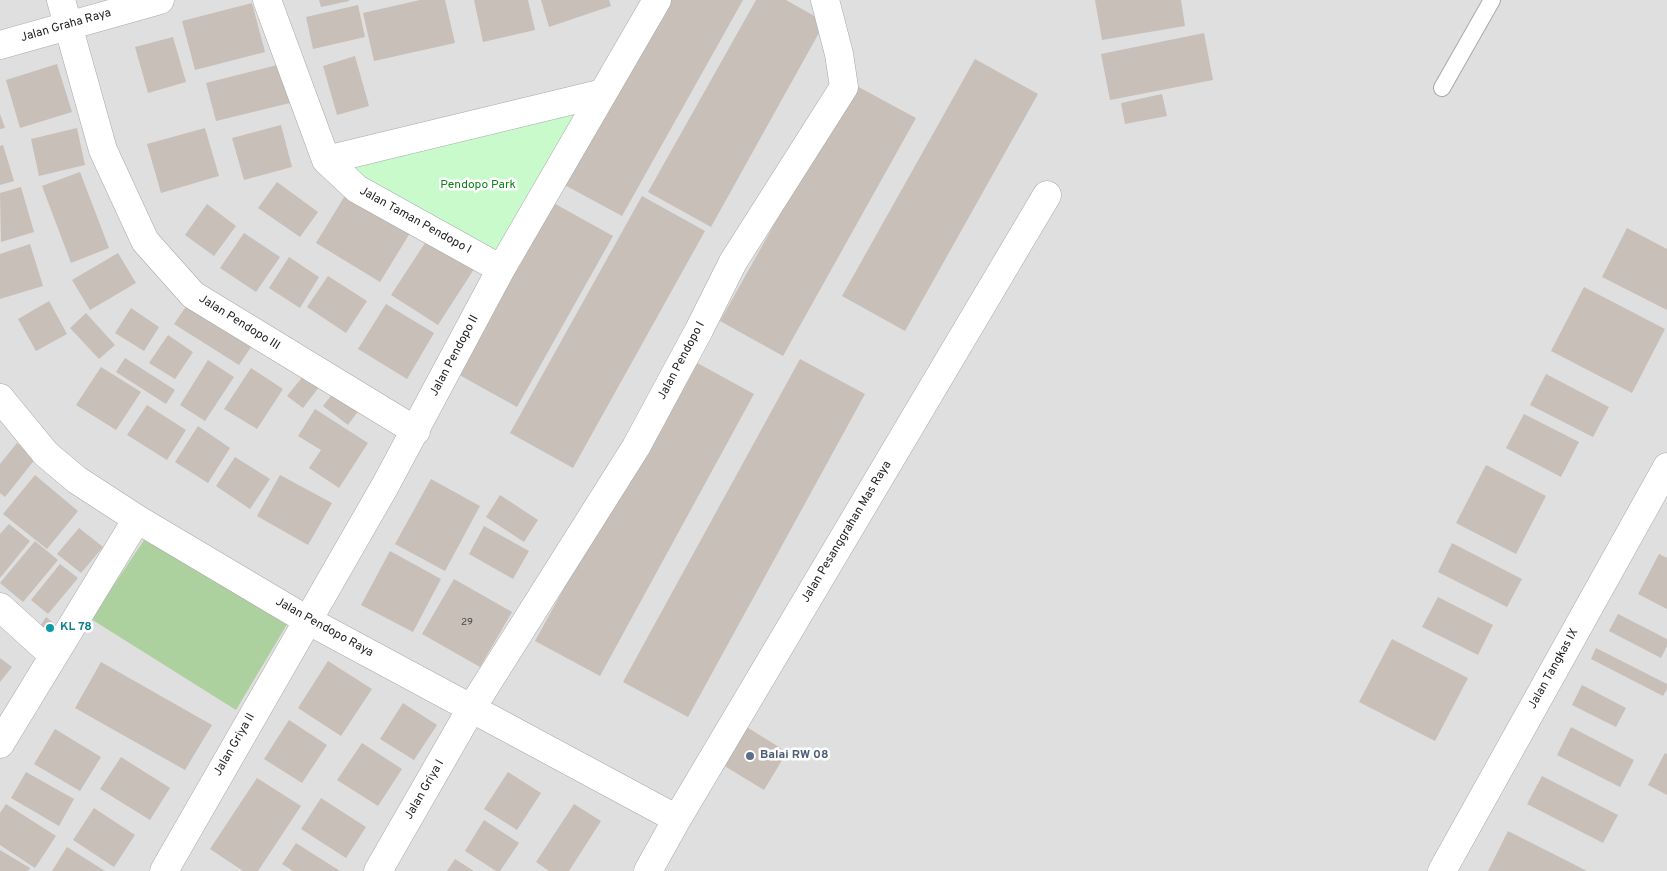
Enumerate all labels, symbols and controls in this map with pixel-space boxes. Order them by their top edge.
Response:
street label: Jalan Graha Raya [19,6,113,46]
park label: Pendopo Park [440,179,516,193]
street label: Jalan Taman Pendopo I [357,184,473,258]
street label: Jalan Pendopo III [196,292,282,354]
street label: Jalan Pendopo II [428,313,482,399]
street label: Jalan Pendopo I [655,319,709,403]
street label: Jalan Pesanggrahan Mas Raya [799,459,895,605]
street label: Jalan Pendopo Raya [273,595,375,661]
house number: 29 [461,617,473,629]
place label: KL 78 [60,621,92,635]
marker: KL 78 [44,622,56,634]
street label: Jalan Tangkas IX [1526,626,1582,712]
street label: Jalan Griya II [211,711,259,779]
place label: Balai RW 08 [760,749,829,763]
marker: Balai RW 08 [744,750,756,762]
street label: Jalan Griya I [402,758,448,822]

